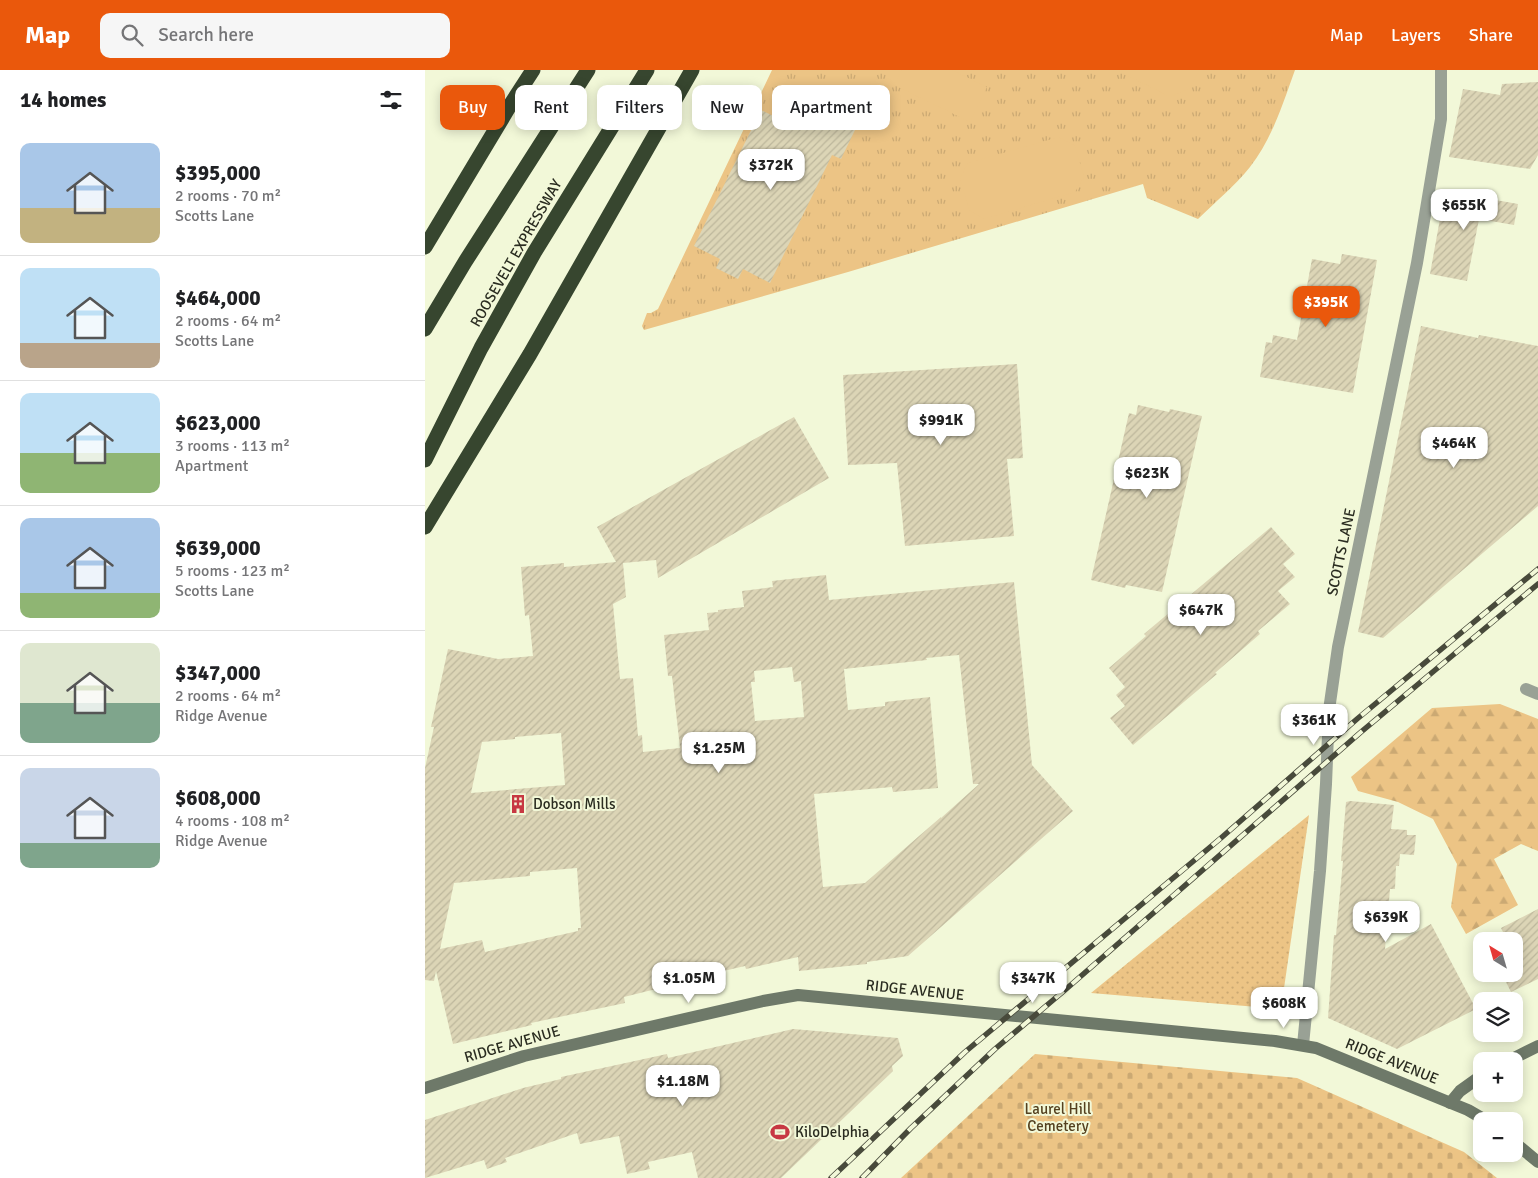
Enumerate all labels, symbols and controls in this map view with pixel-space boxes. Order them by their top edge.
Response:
search box [100,13,450,58]
text: Map [25,20,70,50]
icon: search [118,21,146,49]
text: Search here [158,23,254,47]
text: Map [1330,24,1363,46]
text: Layers [1391,24,1441,46]
text: Share [1469,24,1513,46]
chip: Buy [440,85,505,130]
chip: Rent [515,85,587,130]
chip: Filters [597,85,682,130]
chip: New [692,85,762,130]
chip: Apartment [772,85,890,130]
icon: filters [377,86,405,114]
text: 14 homes [20,87,106,113]
pin: $372K [736,148,806,191]
text: $372K [749,155,793,175]
text: $395,000 [175,160,261,186]
icon: home [60,163,120,223]
street label: ROOSEVELT EXPRESSWAY [466,176,566,330]
text: 2 rooms · 70 m² [175,186,281,206]
pin: $655K [1429,189,1499,231]
text: $655K [1442,195,1486,215]
text: Scotts Lane [175,206,254,226]
text: $464,000 [175,285,261,311]
pin: $395K [1291,286,1361,328]
icon: home [60,288,120,348]
text: $395K [1304,292,1348,312]
text: 2 rooms · 64 m² [175,311,281,331]
text: Scotts Lane [175,331,254,351]
pin: $991K [906,404,976,446]
text: $623,000 [175,410,261,436]
text: $991K [919,410,963,430]
icon: home [60,413,120,473]
pin: $464K [1419,426,1489,469]
text: $464K [1432,433,1476,453]
text: 3 rooms · 113 m² [175,436,290,456]
text: Apartment [175,456,248,476]
pin: $623K [1112,456,1182,499]
text: $623K [1125,463,1169,483]
street label: SCOTTS LANE [1323,507,1359,597]
text: $639,000 [175,535,261,561]
icon: home [60,538,120,598]
text: 5 rooms · 123 m² [175,561,290,581]
text: Scotts Lane [175,581,254,601]
pin: $647K [1166,594,1236,636]
text: $647K [1179,600,1223,620]
text: $347,000 [175,660,261,686]
icon: home [60,663,120,723]
text: 2 rooms · 64 m² [175,686,281,706]
pin: $361K [1279,704,1349,746]
text: Ridge Avenue [175,706,267,726]
text: $361K [1292,710,1336,730]
pin: $1.25M [678,732,760,774]
text: $1.25M [693,738,745,758]
text: $608,000 [175,785,261,811]
icon: home [60,788,120,848]
building icon: Dobson Mills [507,793,529,815]
place label: Dobson Mills [533,795,616,813]
text: 4 rooms · 108 m² [175,811,290,831]
text: Ridge Avenue [175,831,267,851]
pin: $639K [1351,900,1421,943]
text: $639K [1364,907,1408,927]
north arrow [1473,932,1523,982]
map controls [1473,932,1523,1162]
pin: $1.05M [648,962,730,1004]
pin: $347K [998,962,1068,1004]
text: $1.05M [663,968,715,988]
text: $347K [1011,968,1055,988]
street label: RIDGE AVENUE [865,976,965,1004]
pin: $608K [1249,986,1319,1029]
button: layers [1473,992,1523,1042]
text: $608K [1262,993,1306,1013]
street label: RIDGE AVENUE [462,1022,562,1066]
street label: RIDGE AVENUE [1343,1034,1441,1088]
button: + [1473,1052,1523,1102]
pin: $1.18M [642,1064,724,1107]
text: $1.18M [657,1071,709,1091]
park label: Laurel Hill Cemetery [1025,1100,1091,1135]
button: − [1473,1112,1523,1162]
sports icon: KiloDelphia [769,1121,791,1143]
place label: KiloDelphia [795,1123,869,1141]

